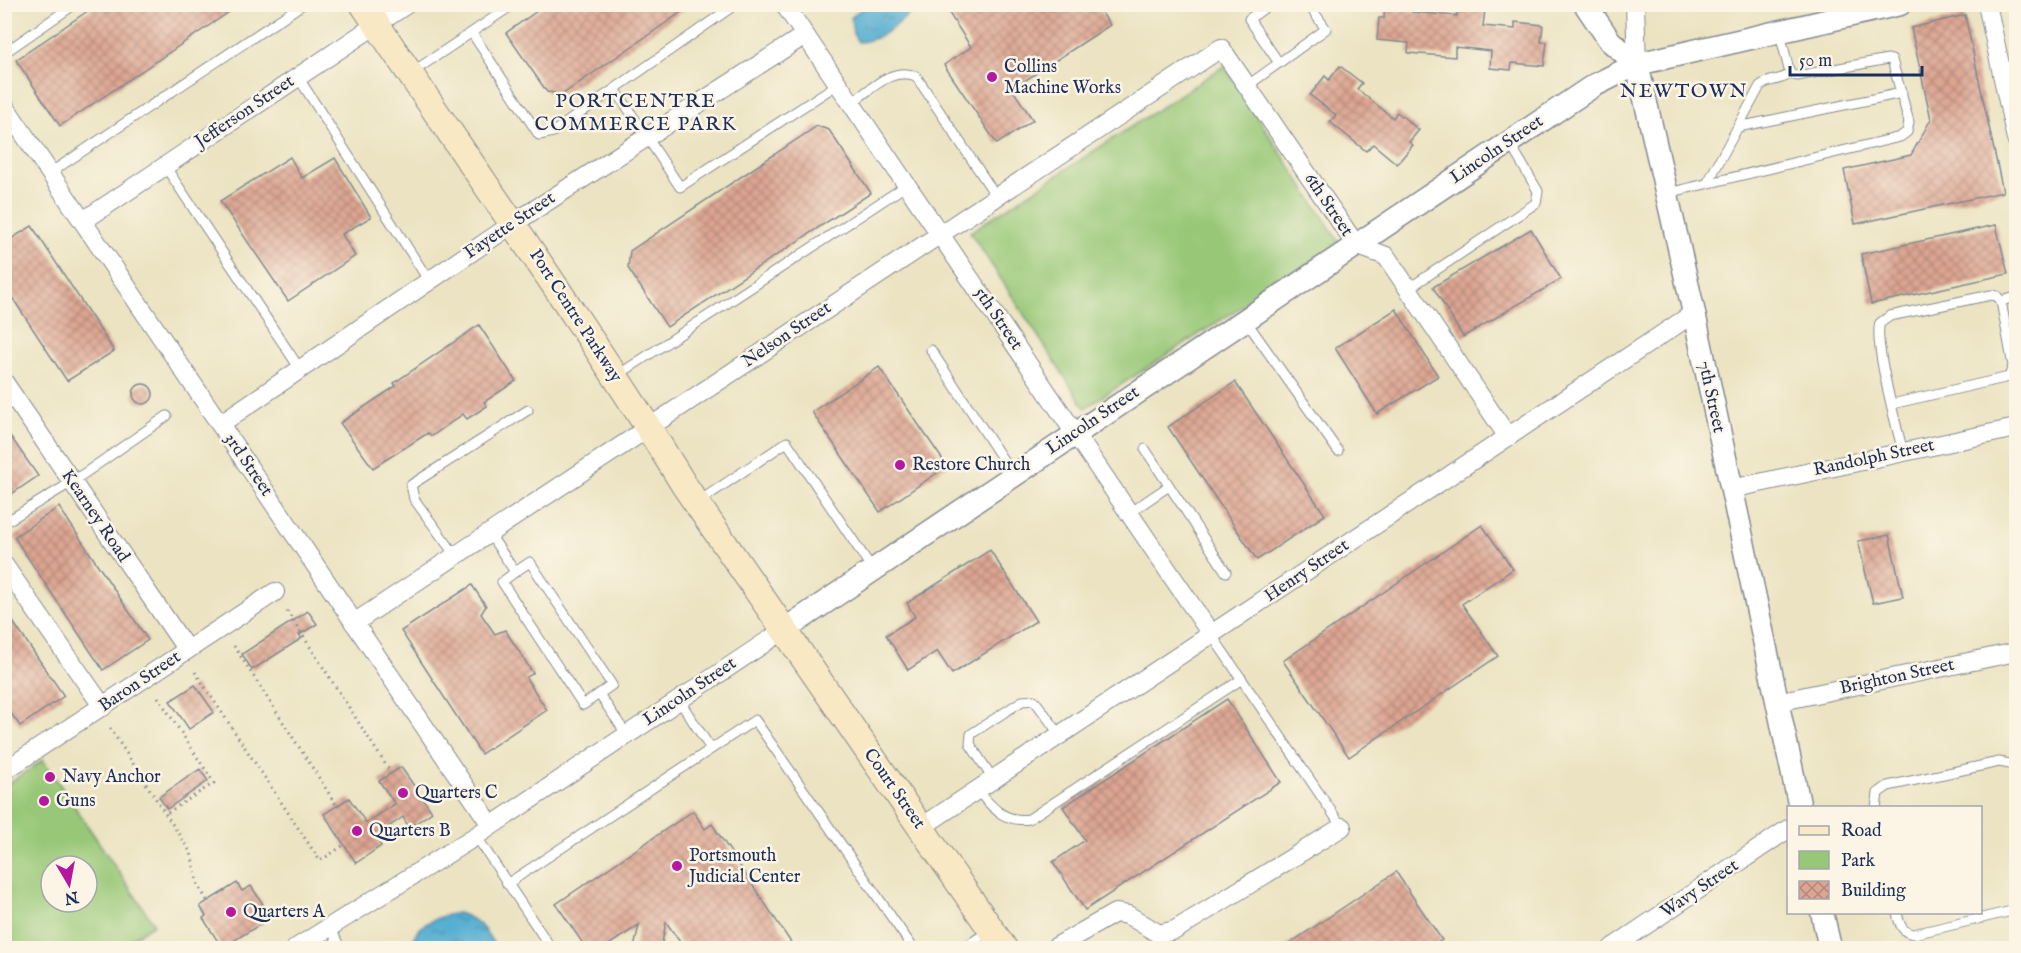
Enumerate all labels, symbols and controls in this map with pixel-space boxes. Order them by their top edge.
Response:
scale bar [1790,39,1922,77]
text: 50 m [1799,50,1832,73]
place label: Collins Machine Works [1004,56,1121,100]
street label: Jefferson Street [189,70,299,155]
marker: Collins Machine Works [985,70,999,84]
district label: NEWTOWN [1620,79,1748,104]
district label: PORTCENTRE COMMERCE PARK [534,89,738,137]
street label: Lincoln Street [1446,110,1548,190]
street label: 6th Street [1298,169,1358,241]
street label: Fayette Street [460,187,560,265]
street label: Port Centre Parkway [523,245,627,387]
street label: 5th Street [969,283,1027,355]
street label: Nelson Street [738,297,836,373]
street label: 7th Street [1692,359,1730,435]
street label: Lincoln Street [1042,381,1144,461]
street label: 3rd Street [218,429,278,501]
street label: Randolph Street [1811,434,1937,482]
place label: Restore Church [912,454,1031,477]
marker: Restore Church [893,458,907,472]
street label: Kearney Road [56,465,135,567]
street label: Henry Street [1260,534,1354,608]
street label: Baron Street [95,646,185,718]
street label: Lincoln Street [639,652,741,732]
street label: Brighton Street [1838,654,1956,700]
street label: Court Street [858,744,930,834]
place label: Navy Anchor [62,766,161,789]
marker: Navy Anchor [43,770,57,784]
place label: Quarters C [415,782,498,805]
marker: Quarters C [396,786,410,800]
place label: Guns [56,790,96,813]
marker: Guns [37,794,51,808]
legend [1787,806,1982,914]
place label: Quarters B [369,820,451,843]
text: Road [1841,820,1882,843]
marker: Quarters B [350,824,364,838]
place label: Portsmouth Judicial Center [687,845,801,889]
text: Park [1841,850,1876,873]
north arrow [39,854,99,914]
street label: Wavy Street [1657,855,1743,923]
marker: Portsmouth Judicial Center [670,859,684,873]
text: Building [1841,880,1906,903]
text: N [63,886,81,908]
place label: Quarters A [243,901,326,924]
marker: Quarters A [224,905,238,919]

